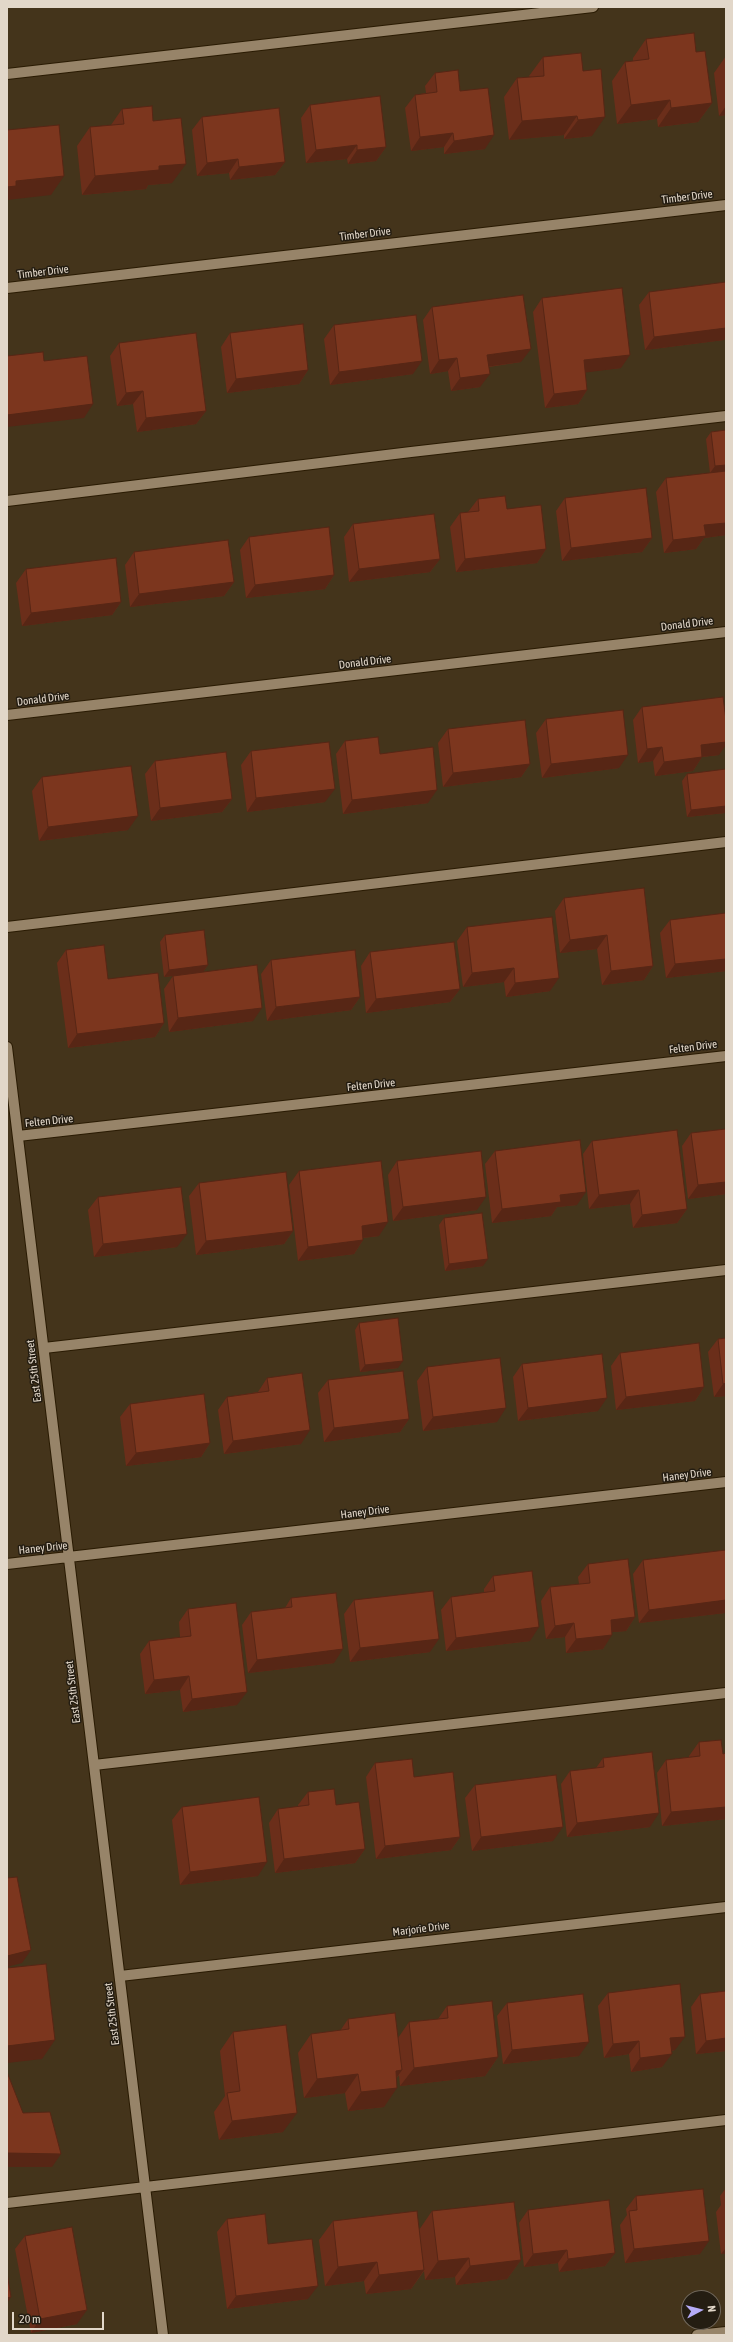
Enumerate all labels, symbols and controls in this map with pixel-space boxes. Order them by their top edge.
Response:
street label: Timber Drive [661,187,713,207]
street label: Timber Drive [339,224,391,244]
street label: Timber Drive [17,262,69,282]
street label: Donald Drive [660,614,714,634]
street label: Donald Drive [338,652,392,672]
street label: Donald Drive [16,689,70,709]
street label: Felten Drive [668,1038,718,1056]
street label: Felten Drive [346,1076,396,1094]
street label: Felten Drive [24,1112,74,1130]
street label: East 25th Street [24,1339,44,1403]
street label: Haney Drive [662,1465,712,1485]
street label: Haney Drive [340,1502,390,1522]
street label: Haney Drive [18,1539,68,1557]
street label: East 25th Street [63,1660,83,1724]
street label: Marjorie Drive [392,1919,450,1939]
street label: East 25th Street [102,1982,122,2046]
north arrow [681,2290,721,2330]
scale bar [14,2304,106,2330]
text: N [706,2305,718,2313]
text: 20 m [19,2312,41,2326]

